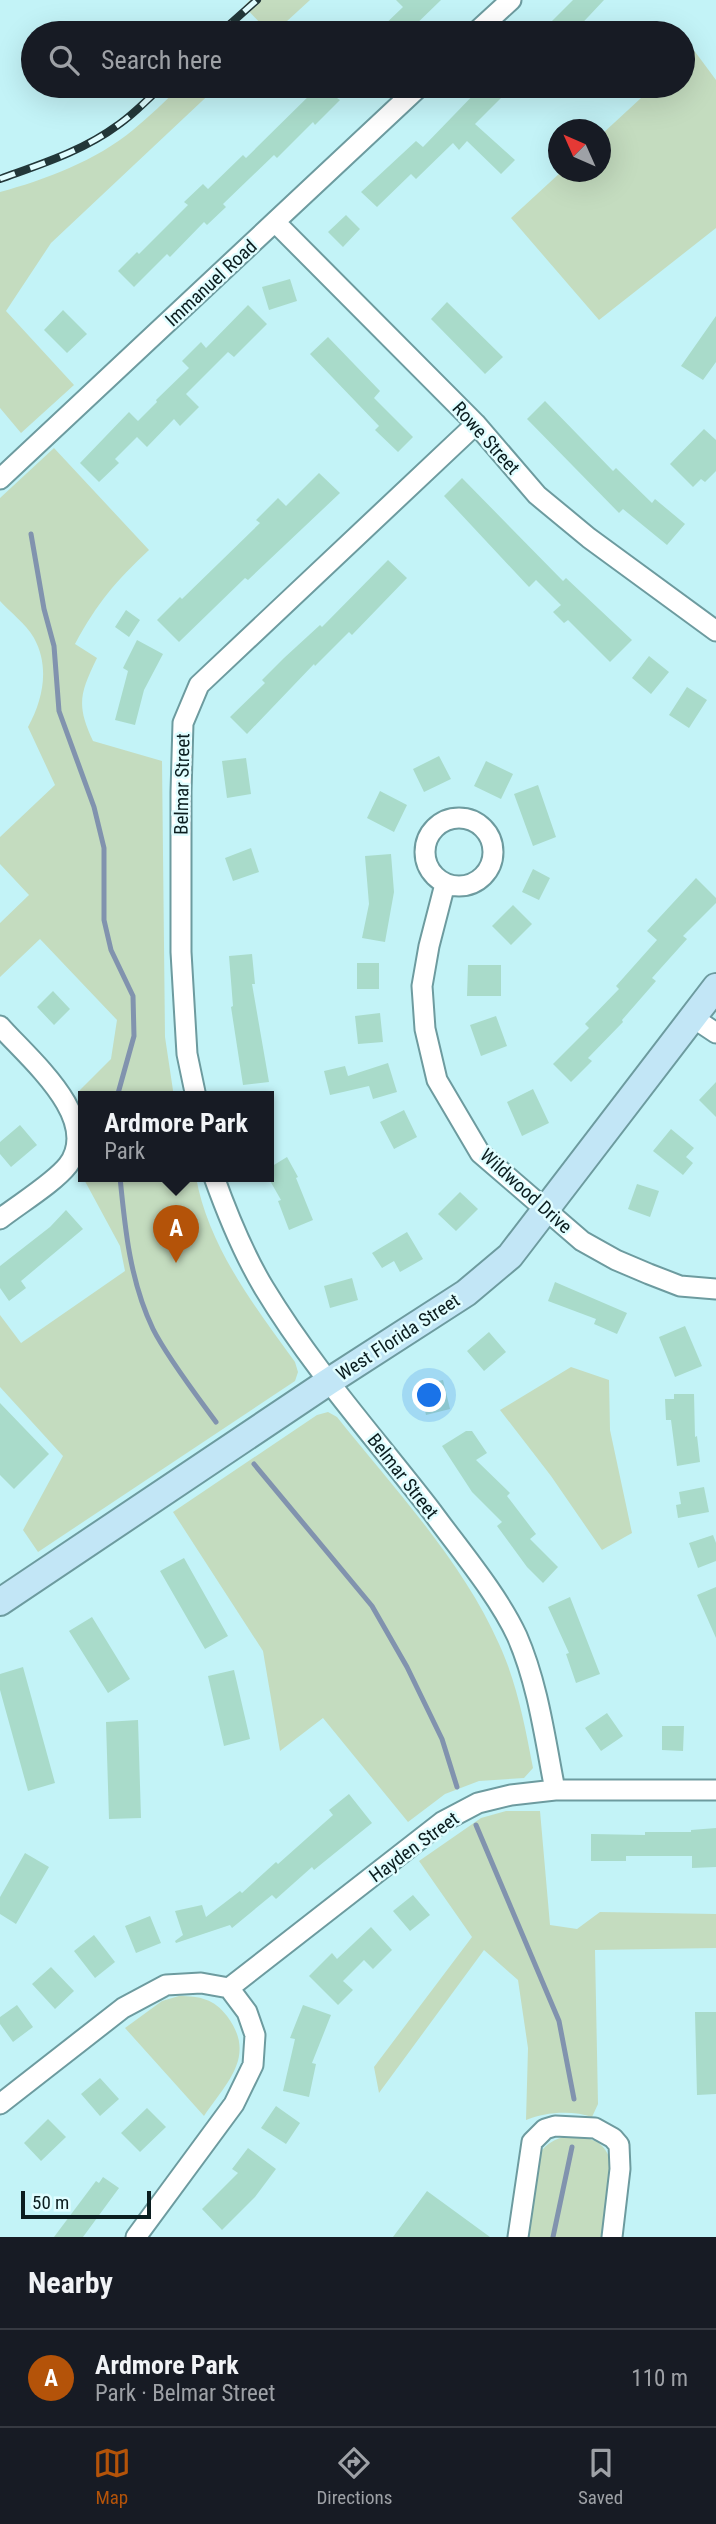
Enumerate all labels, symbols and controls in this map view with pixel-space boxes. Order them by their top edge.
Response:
search box [21,21,695,98]
icon: search [45,41,83,79]
text: Search here [101,45,222,75]
north arrow [548,119,611,182]
street label: Immanuel Road [161,235,261,331]
street label: Rowe Street [447,397,525,479]
street label: Belmar Street [170,733,194,835]
popup [78,1091,274,1182]
text: Ardmore Park [104,1108,248,1138]
text: Park [104,1138,145,1165]
street label: Wildwood Drive [475,1144,577,1238]
pin: A [153,1205,199,1263]
street label: West Florida Street [332,1289,464,1385]
your location [412,1378,446,1412]
street label: Belmar Street [363,1429,443,1523]
street label: Hayden Street [365,1807,463,1887]
scale bar [21,2188,150,2220]
text: 50 m [32,2191,69,2214]
text: Nearby [28,2265,113,2300]
text: Ardmore Park [95,2350,239,2380]
text: A [44,2365,58,2392]
text: 110 m [631,2365,688,2392]
text: Park · Belmar Street [95,2380,275,2407]
tab: Map [93,2444,131,2509]
tab: Directions [316,2444,392,2509]
tab: Saved [578,2444,623,2509]

